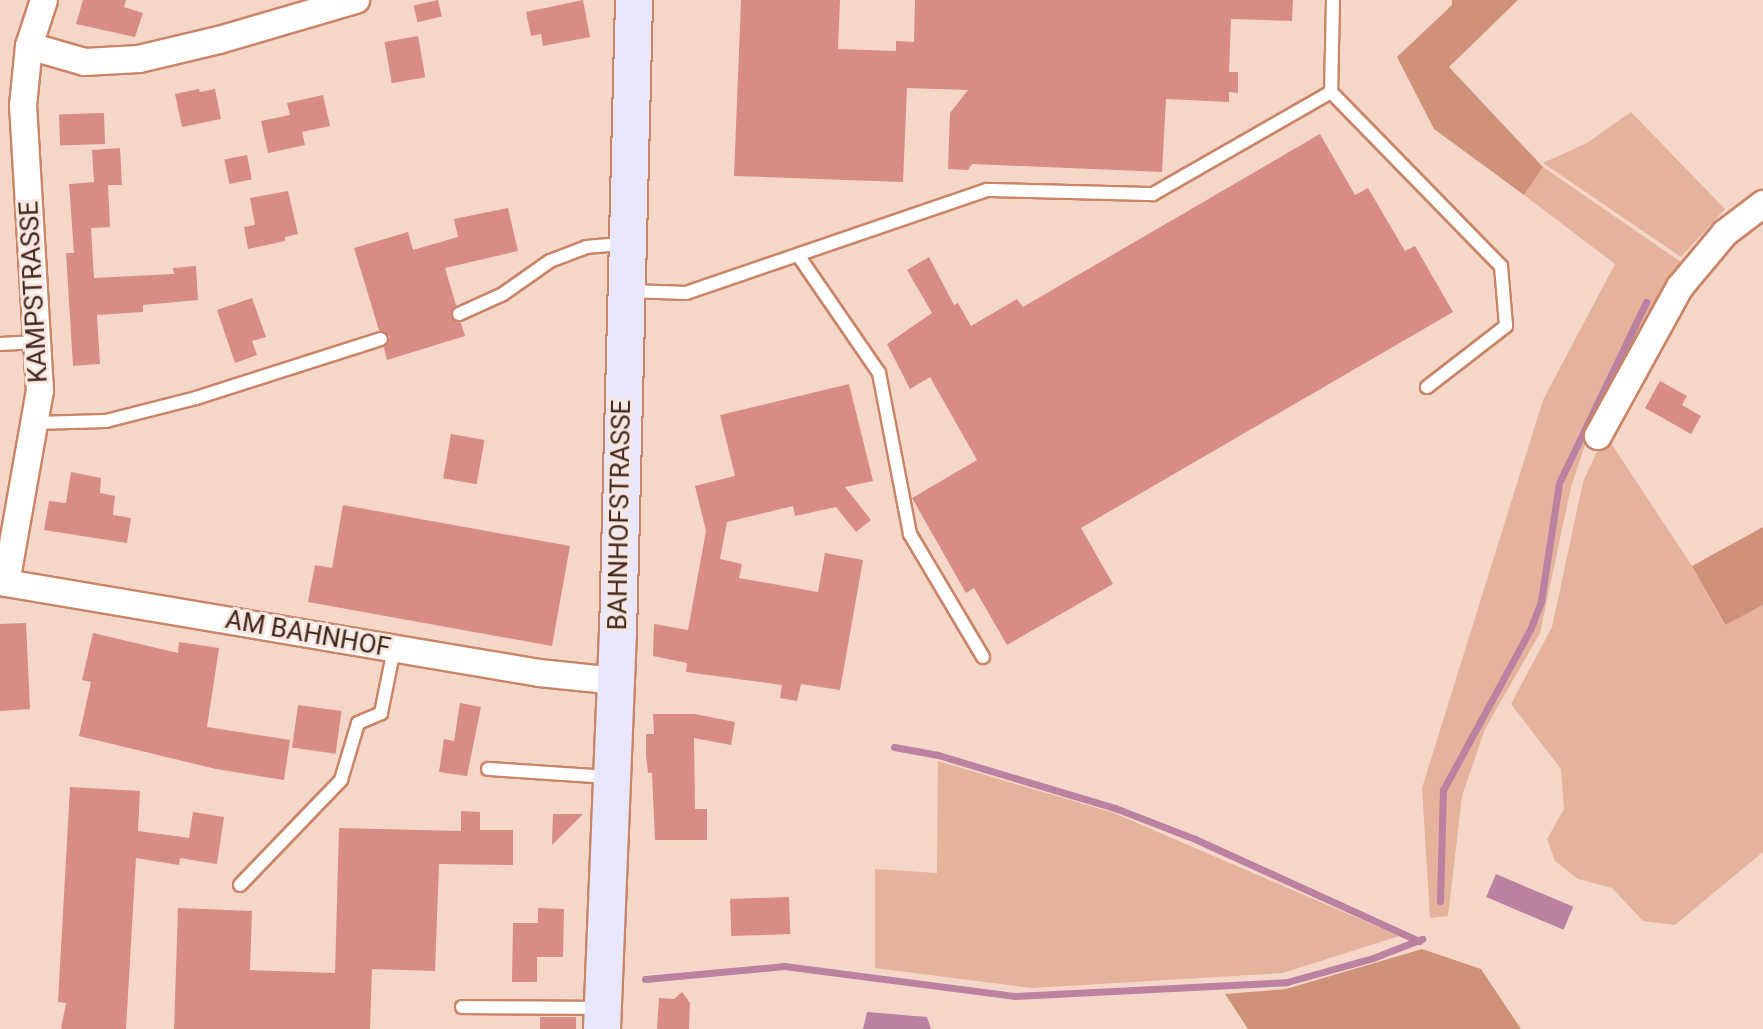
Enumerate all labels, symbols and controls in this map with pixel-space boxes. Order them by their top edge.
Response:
street label: KAMPSTRASSE [14,200,54,384]
street label: BAHNHOFSTRASSE [602,399,638,631]
street label: AM BAHNHOF [223,604,393,664]

